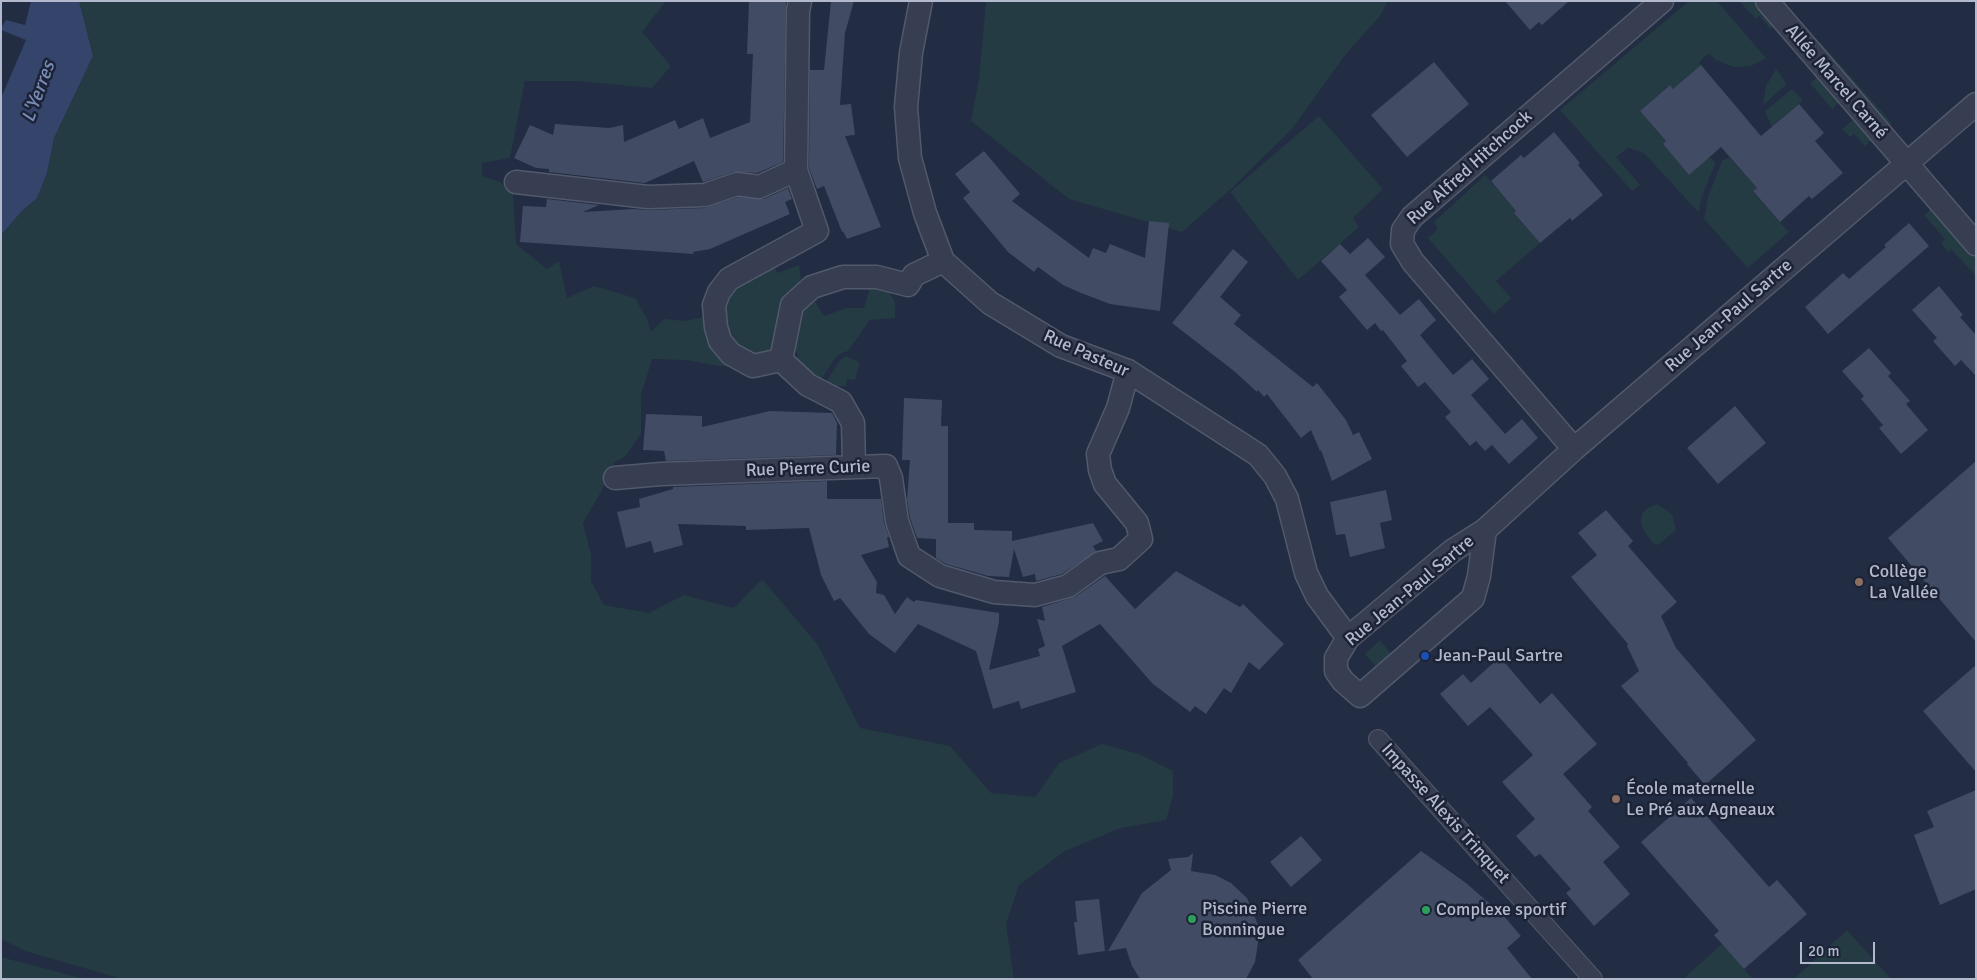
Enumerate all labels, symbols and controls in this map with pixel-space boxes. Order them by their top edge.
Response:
street label: Allée Marcel Carné [1780,20,1892,144]
water label: L'Yerres [18,58,60,126]
street label: Rue Alfred Hitchcock [1403,106,1537,230]
street label: Rue Jean-Paul Sartre [1661,255,1797,377]
street label: Rue Pasteur [1040,326,1132,382]
street label: Rue Pierre Curie [745,456,871,482]
street label: Rue Jean-Paul Sartre [1341,531,1479,651]
place label: Collège La Vallée [1869,561,1938,604]
marker: Collège La Vallée [1853,576,1865,588]
place label: Jean-Paul Sartre [1435,645,1563,667]
marker: Jean-Paul Sartre [1419,650,1431,662]
street label: Impasse Alexis Trinquet [1376,739,1514,889]
place label: École maternelle Le Pré aux Agneaux [1626,778,1775,821]
marker: École maternelle Le Pré aux Agneaux [1610,793,1622,805]
place label: Piscine Pierre Bonningue [1202,898,1307,941]
place label: Complexe sportif [1436,899,1566,921]
marker: Complexe sportif [1420,904,1432,916]
marker: Piscine Pierre Bonningue [1186,913,1198,925]
scale bar [1802,932,1877,964]
text: 20 m [1808,942,1839,960]

